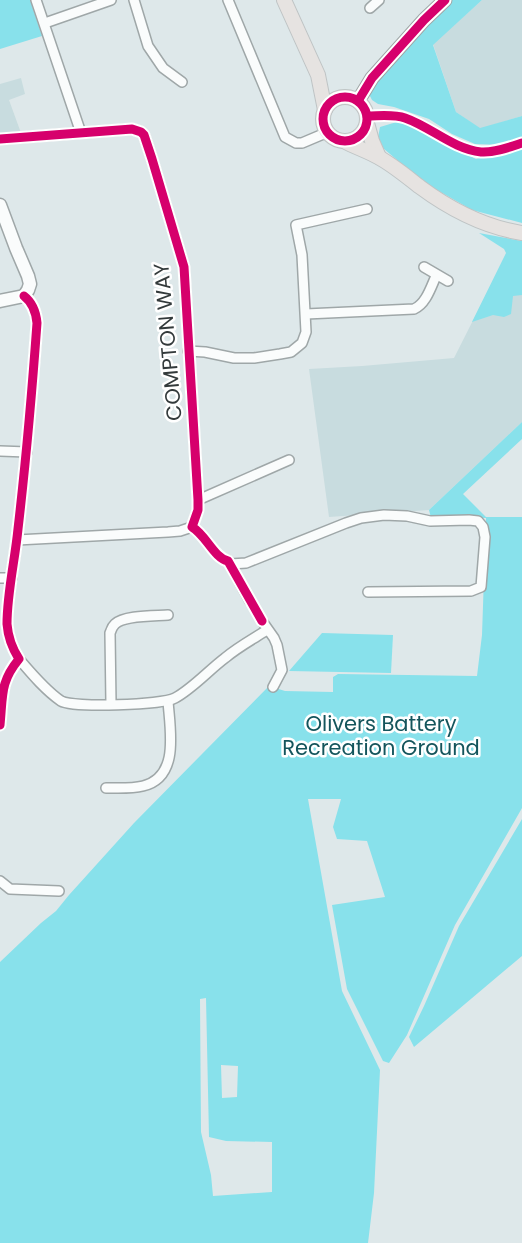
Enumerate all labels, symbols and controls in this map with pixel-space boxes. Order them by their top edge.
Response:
street label: COMPTON WAY [146,262,189,422]
park label: Olivers Battery Recreation Ground [282,709,480,762]

